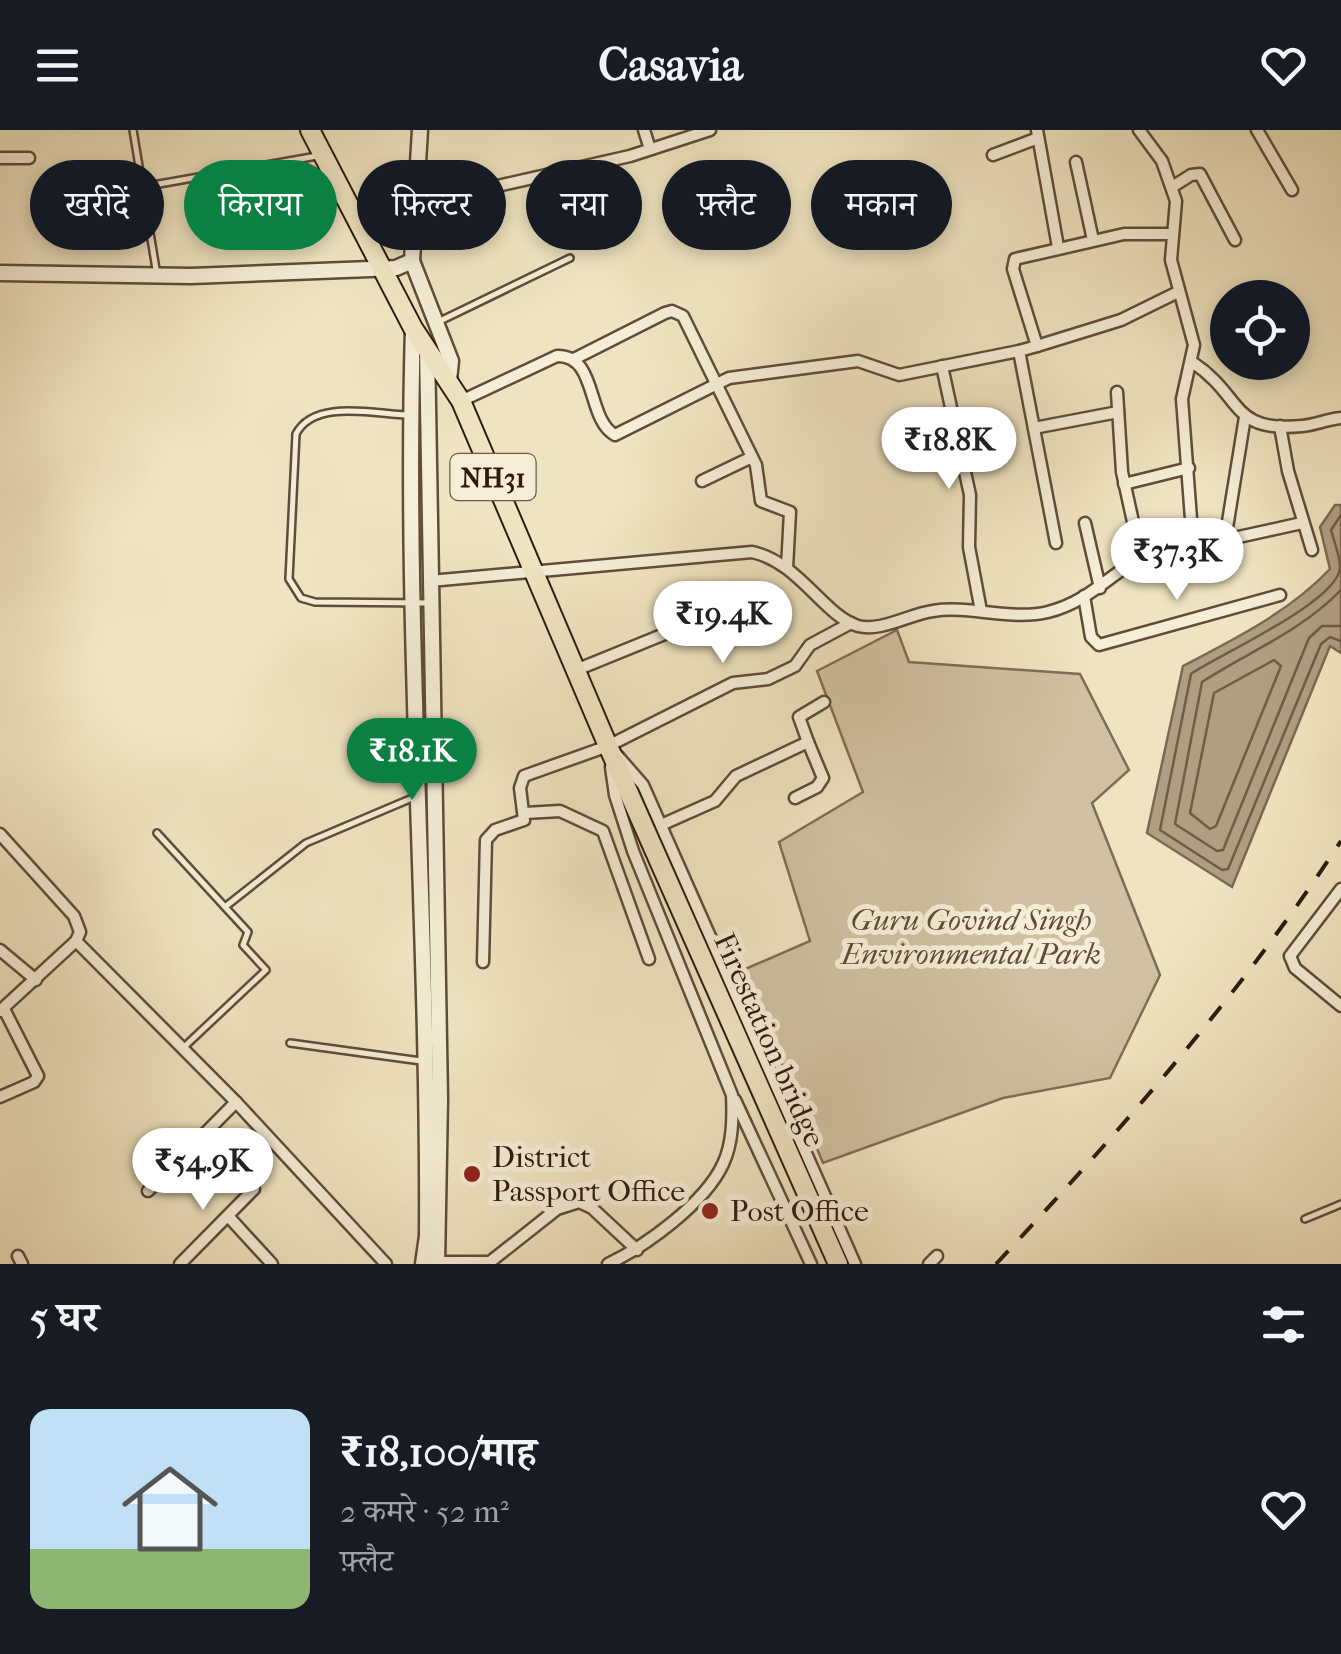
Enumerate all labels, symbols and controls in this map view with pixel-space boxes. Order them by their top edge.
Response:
icon: menu [30,38,85,93]
icon: heart [1256,38,1311,93]
text: Casavia [598,39,743,92]
chip: खरीदें [30,160,164,250]
chip: किराया [184,160,337,250]
chip: फ़िल्टर [357,160,506,250]
chip: नया [526,160,642,250]
chip: फ़्लैट [662,160,791,250]
chip: मकान [811,160,952,250]
map controls [1210,280,1310,380]
button: locate [1210,280,1310,380]
pin: ₹18.8K [868,407,1030,492]
text: ₹18.8K [903,421,995,458]
road number: NH31 [450,454,536,500]
pin: ₹37.3K [1096,518,1258,603]
text: ₹37.3K [1133,532,1221,569]
pin: ₹19.4K [642,581,804,666]
text: ₹19.4K [675,595,771,632]
pin: ₹18.1K [331,718,493,803]
text: ₹18.1K [369,732,455,769]
park label: Guru Govind Singh Environmental Park [839,903,1101,972]
street label: Firestation bridge [706,928,832,1152]
pin: ₹54.9K [122,1128,284,1213]
place label: District Passport Office [492,1140,685,1209]
text: ₹54.9K [154,1142,252,1179]
marker: District Passport Office [461,1163,483,1185]
place label: Post Office [730,1194,869,1229]
marker: Post Office [699,1200,721,1222]
text: 5 घर [30,1293,99,1342]
icon: filters [1256,1297,1311,1352]
text: ₹18,100/माह [340,1428,537,1477]
icon: home [110,1449,230,1569]
icon: heart [1256,1482,1311,1537]
text: 2 कमरे · 52 m² [340,1493,509,1530]
text: फ़्लैट [340,1543,393,1580]

